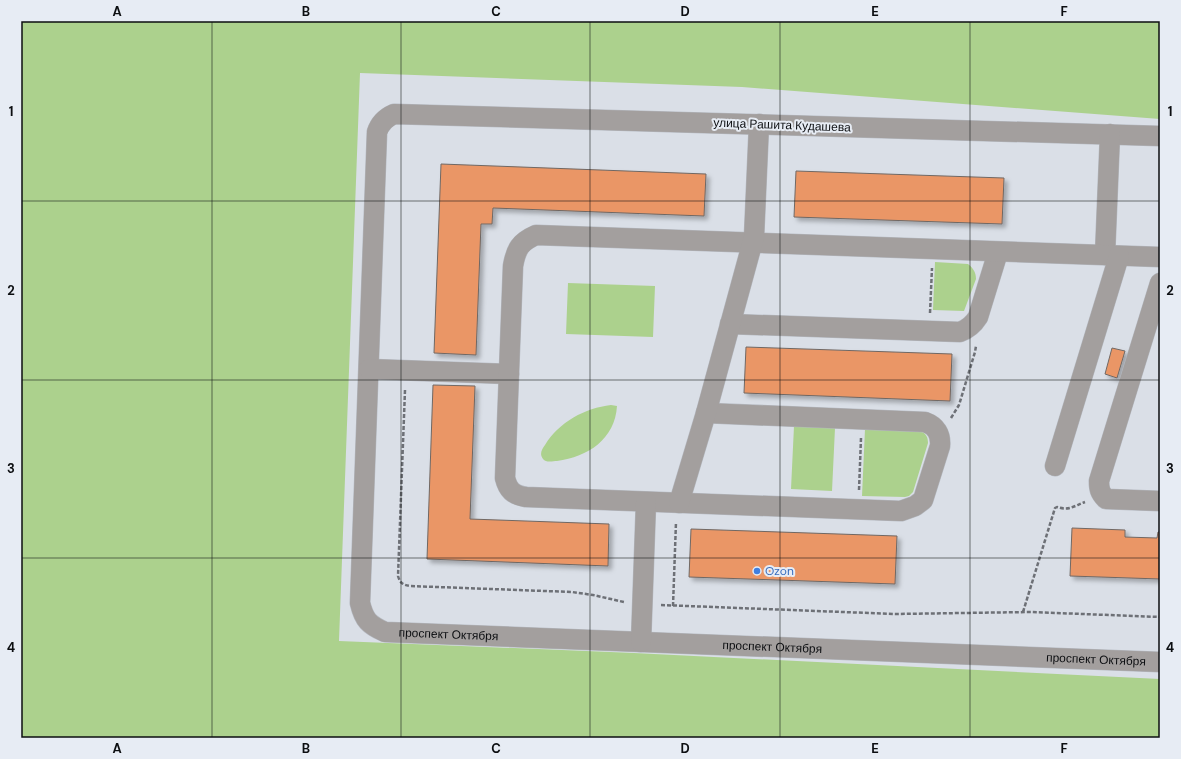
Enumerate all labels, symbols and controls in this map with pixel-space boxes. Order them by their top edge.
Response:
text: A [112,3,122,20]
text: B [302,3,310,20]
text: C [491,3,501,20]
text: D [680,3,690,20]
text: E [871,3,879,20]
text: F [1060,3,1068,20]
text: 1 [9,103,13,120]
text: 1 [1168,103,1172,120]
street label: улица Рашита Кудашева [713,115,851,135]
text: 2 [7,282,15,299]
text: 2 [1166,282,1174,299]
text: 3 [7,460,15,477]
text: 3 [1166,460,1174,477]
place label: Ozon [765,563,794,579]
marker: Ozon [752,566,762,576]
street label: проспект Октября [398,625,499,644]
street label: проспект Октября [722,637,822,657]
text: 4 [7,639,15,656]
text: 4 [1166,639,1174,656]
street label: проспект Октября [1046,650,1146,669]
text: A [112,740,122,757]
text: B [302,740,310,757]
text: C [491,740,501,757]
text: D [680,740,690,757]
text: E [871,740,879,757]
text: F [1060,740,1068,757]

